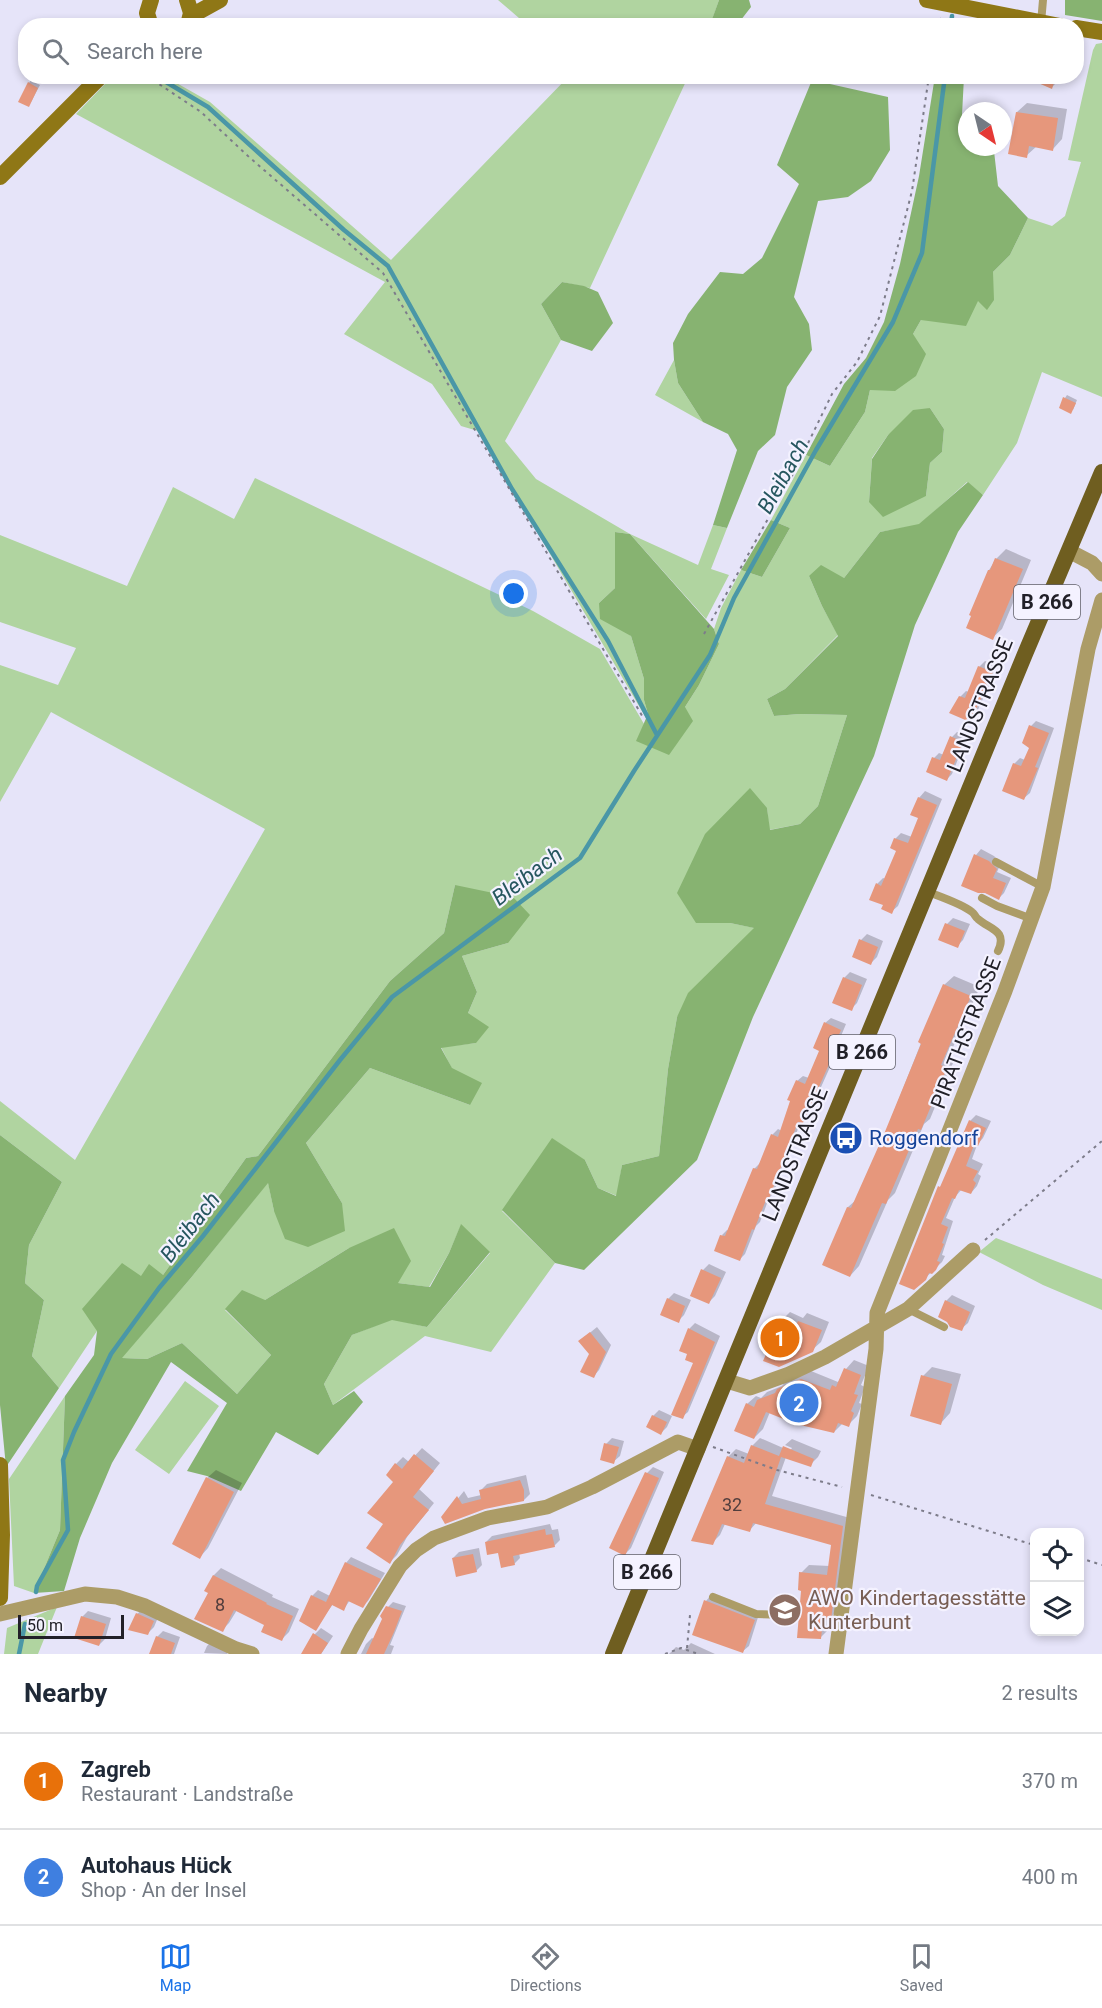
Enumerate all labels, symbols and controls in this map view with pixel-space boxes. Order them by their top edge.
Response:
search box [18,18,1084,84]
icon: search [39,35,72,68]
text: Search here [87,39,203,64]
north arrow [958,102,1012,156]
water label: Bleibach [752,434,814,518]
your location [499,579,528,608]
road number: B 266 [1014,585,1080,619]
street label: LANDSTRASSE [942,634,1018,776]
water label: Bleibach [487,841,567,911]
street label: PIRATHSTRASSE [926,954,1006,1112]
road number: B 266 [829,1035,895,1069]
street label: LANDSTRASSE [757,1083,833,1225]
bus stop icon: Roggendorf [828,1120,864,1156]
place label: Roggendorf [869,1126,979,1150]
water label: Bleibach [155,1187,225,1267]
pin: 1 [760,1316,800,1360]
pin: 2 [780,1380,818,1426]
house number: 32 [722,1494,742,1515]
map controls [1030,1528,1084,1636]
button: locate [1030,1528,1084,1582]
road number: B 266 [614,1555,680,1589]
button: layers [1030,1582,1084,1636]
place label: AWO Kindertagesstätte Kunterbunt [808,1586,1026,1634]
school or university icon: AWO Kindertagesstätte Kunterbunt [767,1592,803,1628]
house number: 8 [215,1594,225,1615]
scale bar [18,1612,124,1640]
text: 50 m [27,1616,63,1635]
text: Nearby [24,1678,107,1708]
text: 2 results [1002,1681,1078,1705]
text: Zagreb [81,1757,151,1782]
text: 1 [38,1769,49,1793]
text: 370 m [1022,1769,1078,1793]
text: Restaurant · Landstraße [81,1782,293,1806]
text: Autohaus Hück [81,1853,232,1878]
text: 2 [38,1865,49,1889]
text: 400 m [1022,1865,1078,1889]
text: Shop · An der Insel [81,1878,247,1902]
tab: Map [159,1940,192,1995]
tab: Directions [510,1940,582,1995]
tab: Saved [900,1940,943,1995]

